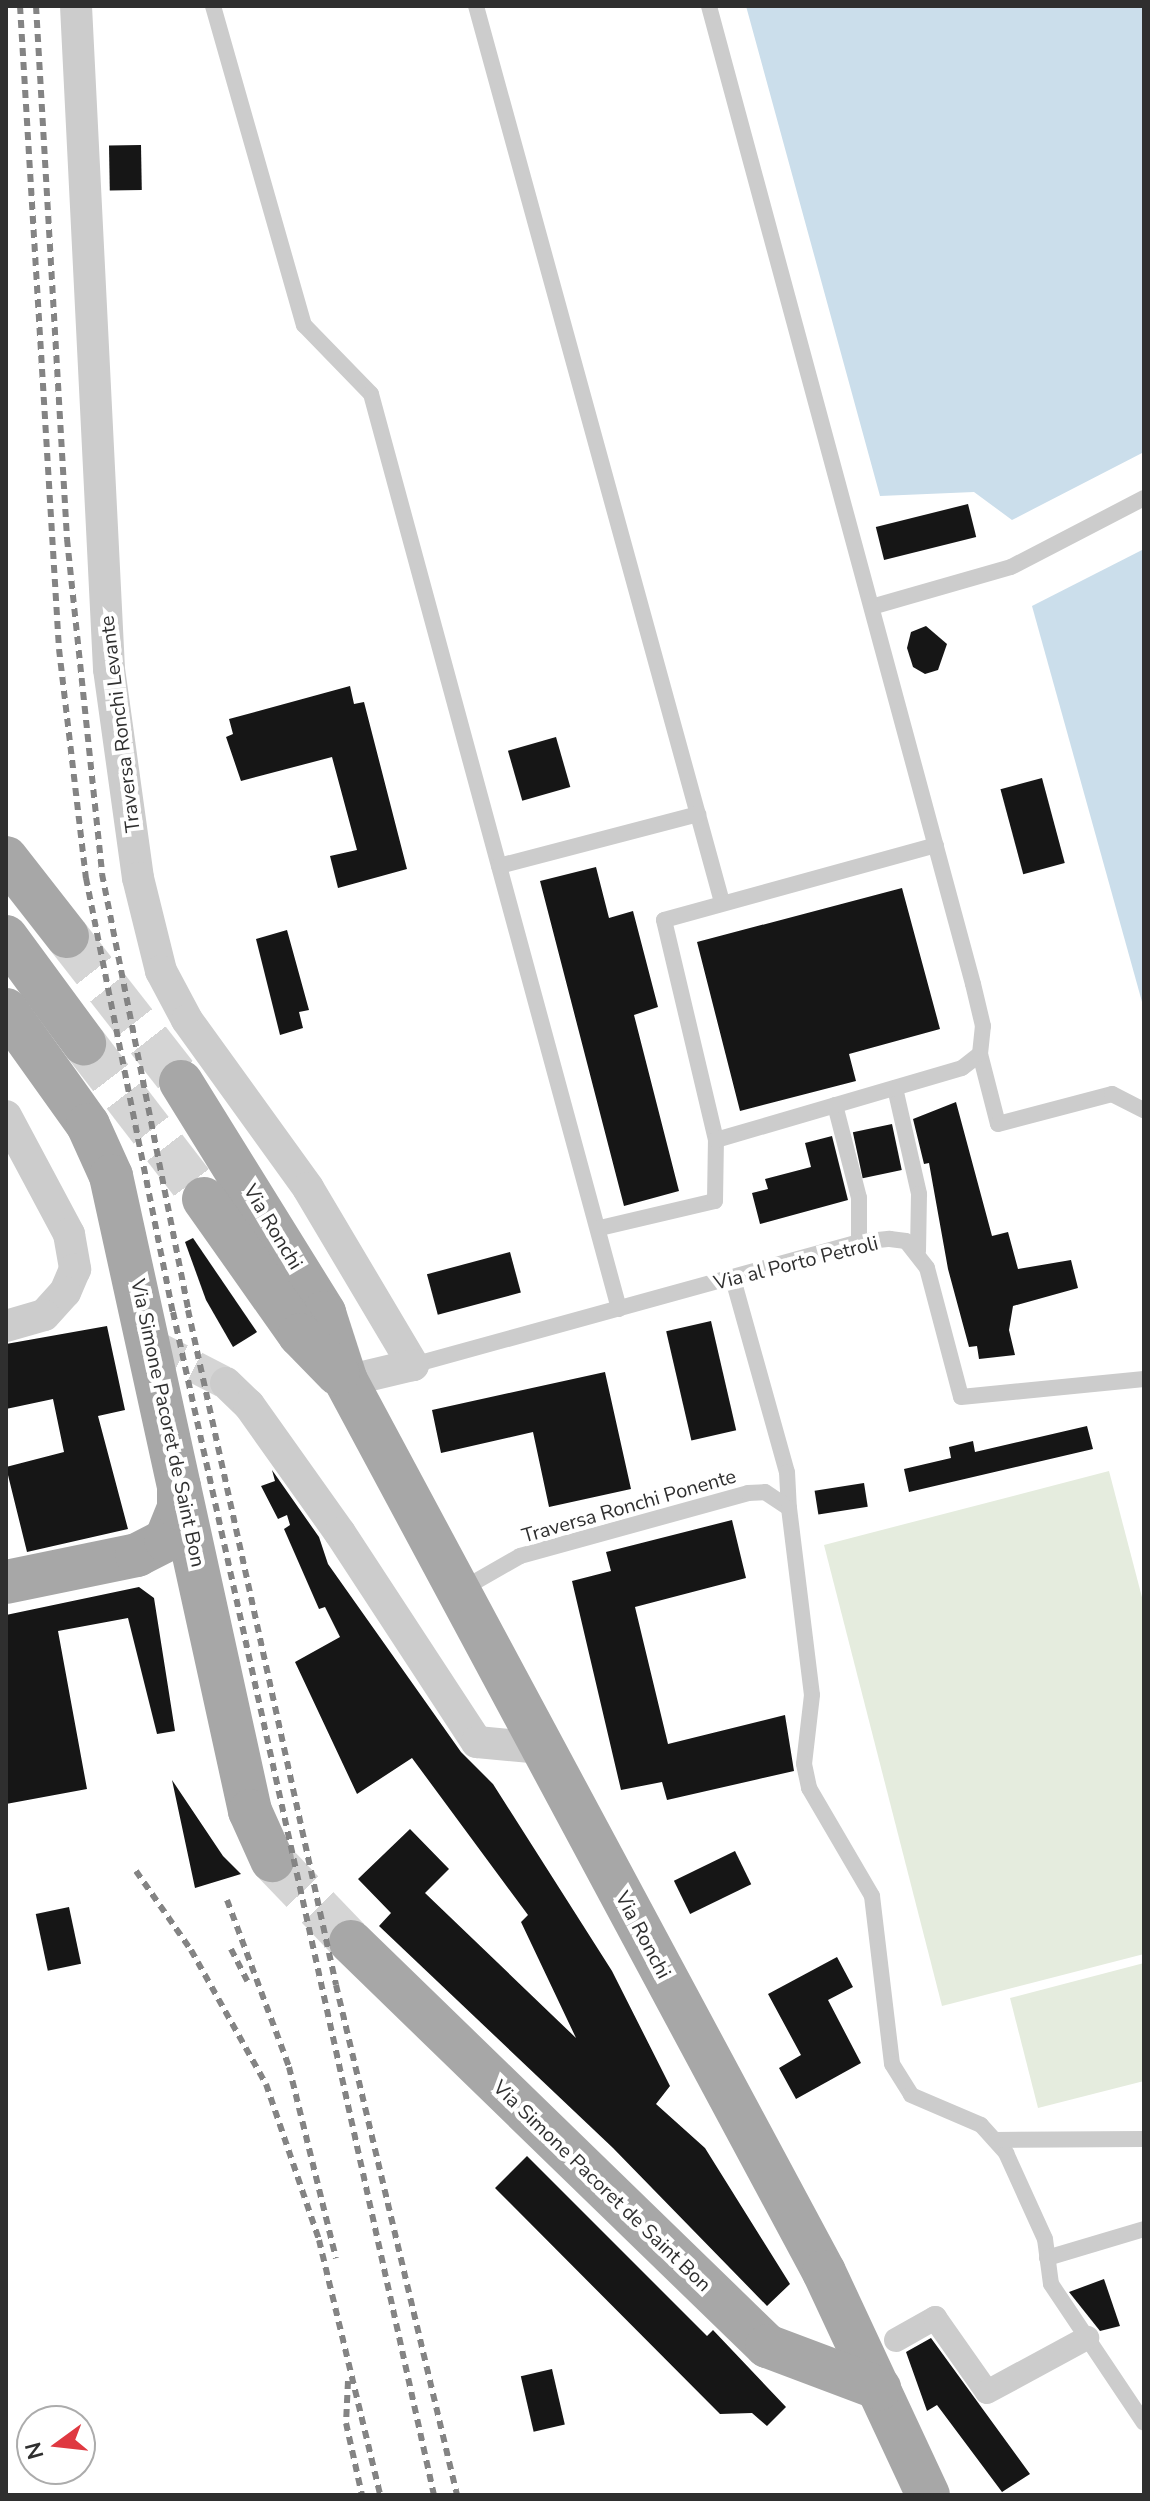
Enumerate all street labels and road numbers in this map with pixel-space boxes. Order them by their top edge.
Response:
street label: Traversa Ronchi Levante [95,614,145,834]
street label: Via Ronchi [238,1180,308,1274]
street label: Via al Porto Petroli [711,1231,881,1295]
street label: Via Simone Pacoret de Saint Bon [126,1277,210,1569]
street label: Traversa Ronchi Ponente [519,1464,739,1548]
street label: Via Ronchi [610,1887,676,1983]
street label: Via Simone Pacoret de Saint Bon [488,2075,716,2297]

